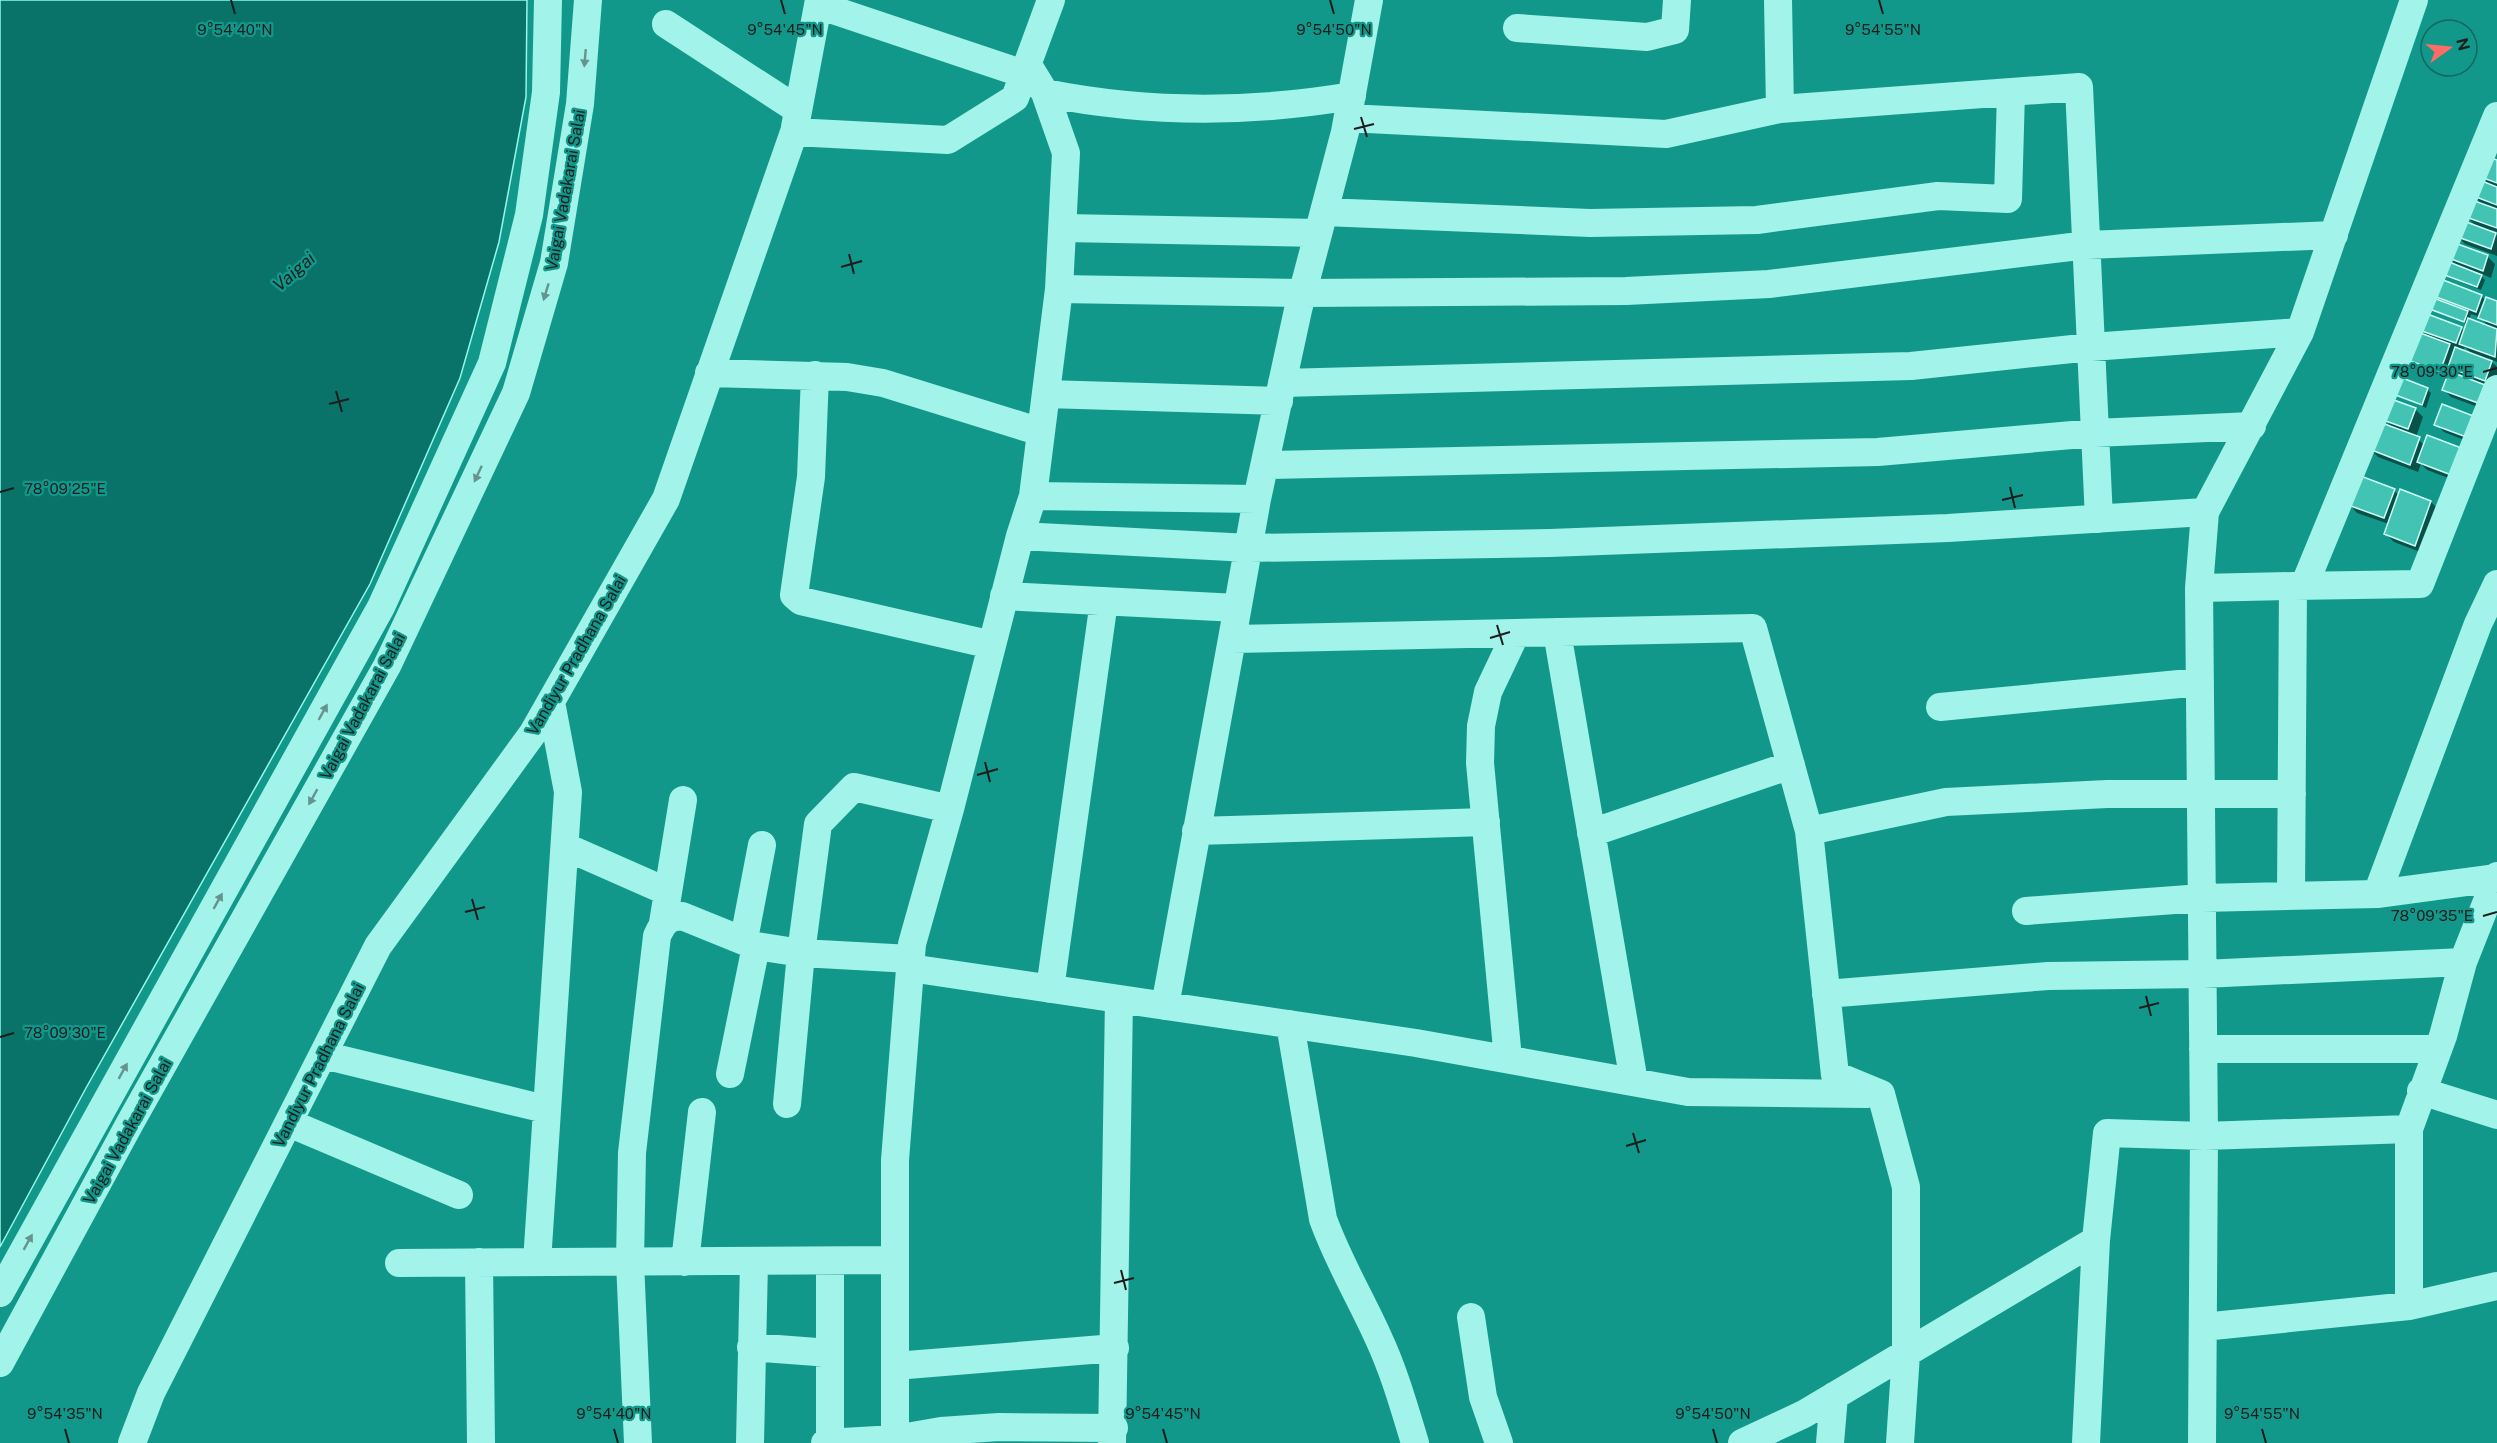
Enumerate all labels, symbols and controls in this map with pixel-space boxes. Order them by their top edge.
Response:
north arrow [2419,18,2479,78]
text: 9°54'40"N [197,21,273,38]
text: 9°54'45"N [747,21,823,38]
text: 9°54'50"N [1296,21,1372,38]
text: 9°54'55"N [1845,21,1921,38]
text: N [2452,36,2474,53]
one-way arrow [580,49,590,68]
street label: Vaigai Vadakarai Salai [542,108,589,272]
water label: Vaigai [268,247,320,296]
one-way arrow [541,283,550,301]
text: 78°09'30"E [2391,363,2473,380]
one-way arrow [473,465,482,482]
text: 78°09'25"E [24,480,106,497]
street label: Vandiyur Pradhana Salai [523,572,630,739]
street label: Vaigai Vadakarai Salai [316,630,409,783]
one-way arrow [318,703,328,720]
one-way arrow [308,789,318,806]
one-way arrow [213,892,223,909]
text: 78°09'35"E [2391,907,2473,924]
street label: Vandiyur Pradhana Salai [269,980,368,1150]
text: 78°09'30"E [24,1024,106,1041]
street label: Vaigai Vadakarai Salai [79,1055,175,1207]
one-way arrow [118,1063,128,1080]
one-way arrow [23,1234,34,1250]
text: 9°54'35"N [27,1405,103,1422]
text: 9°54'40"N [576,1405,652,1422]
text: 9°54'45"N [1125,1405,1201,1422]
text: 9°54'50"N [1675,1405,1751,1422]
text: 9°54'55"N [2224,1405,2300,1422]

